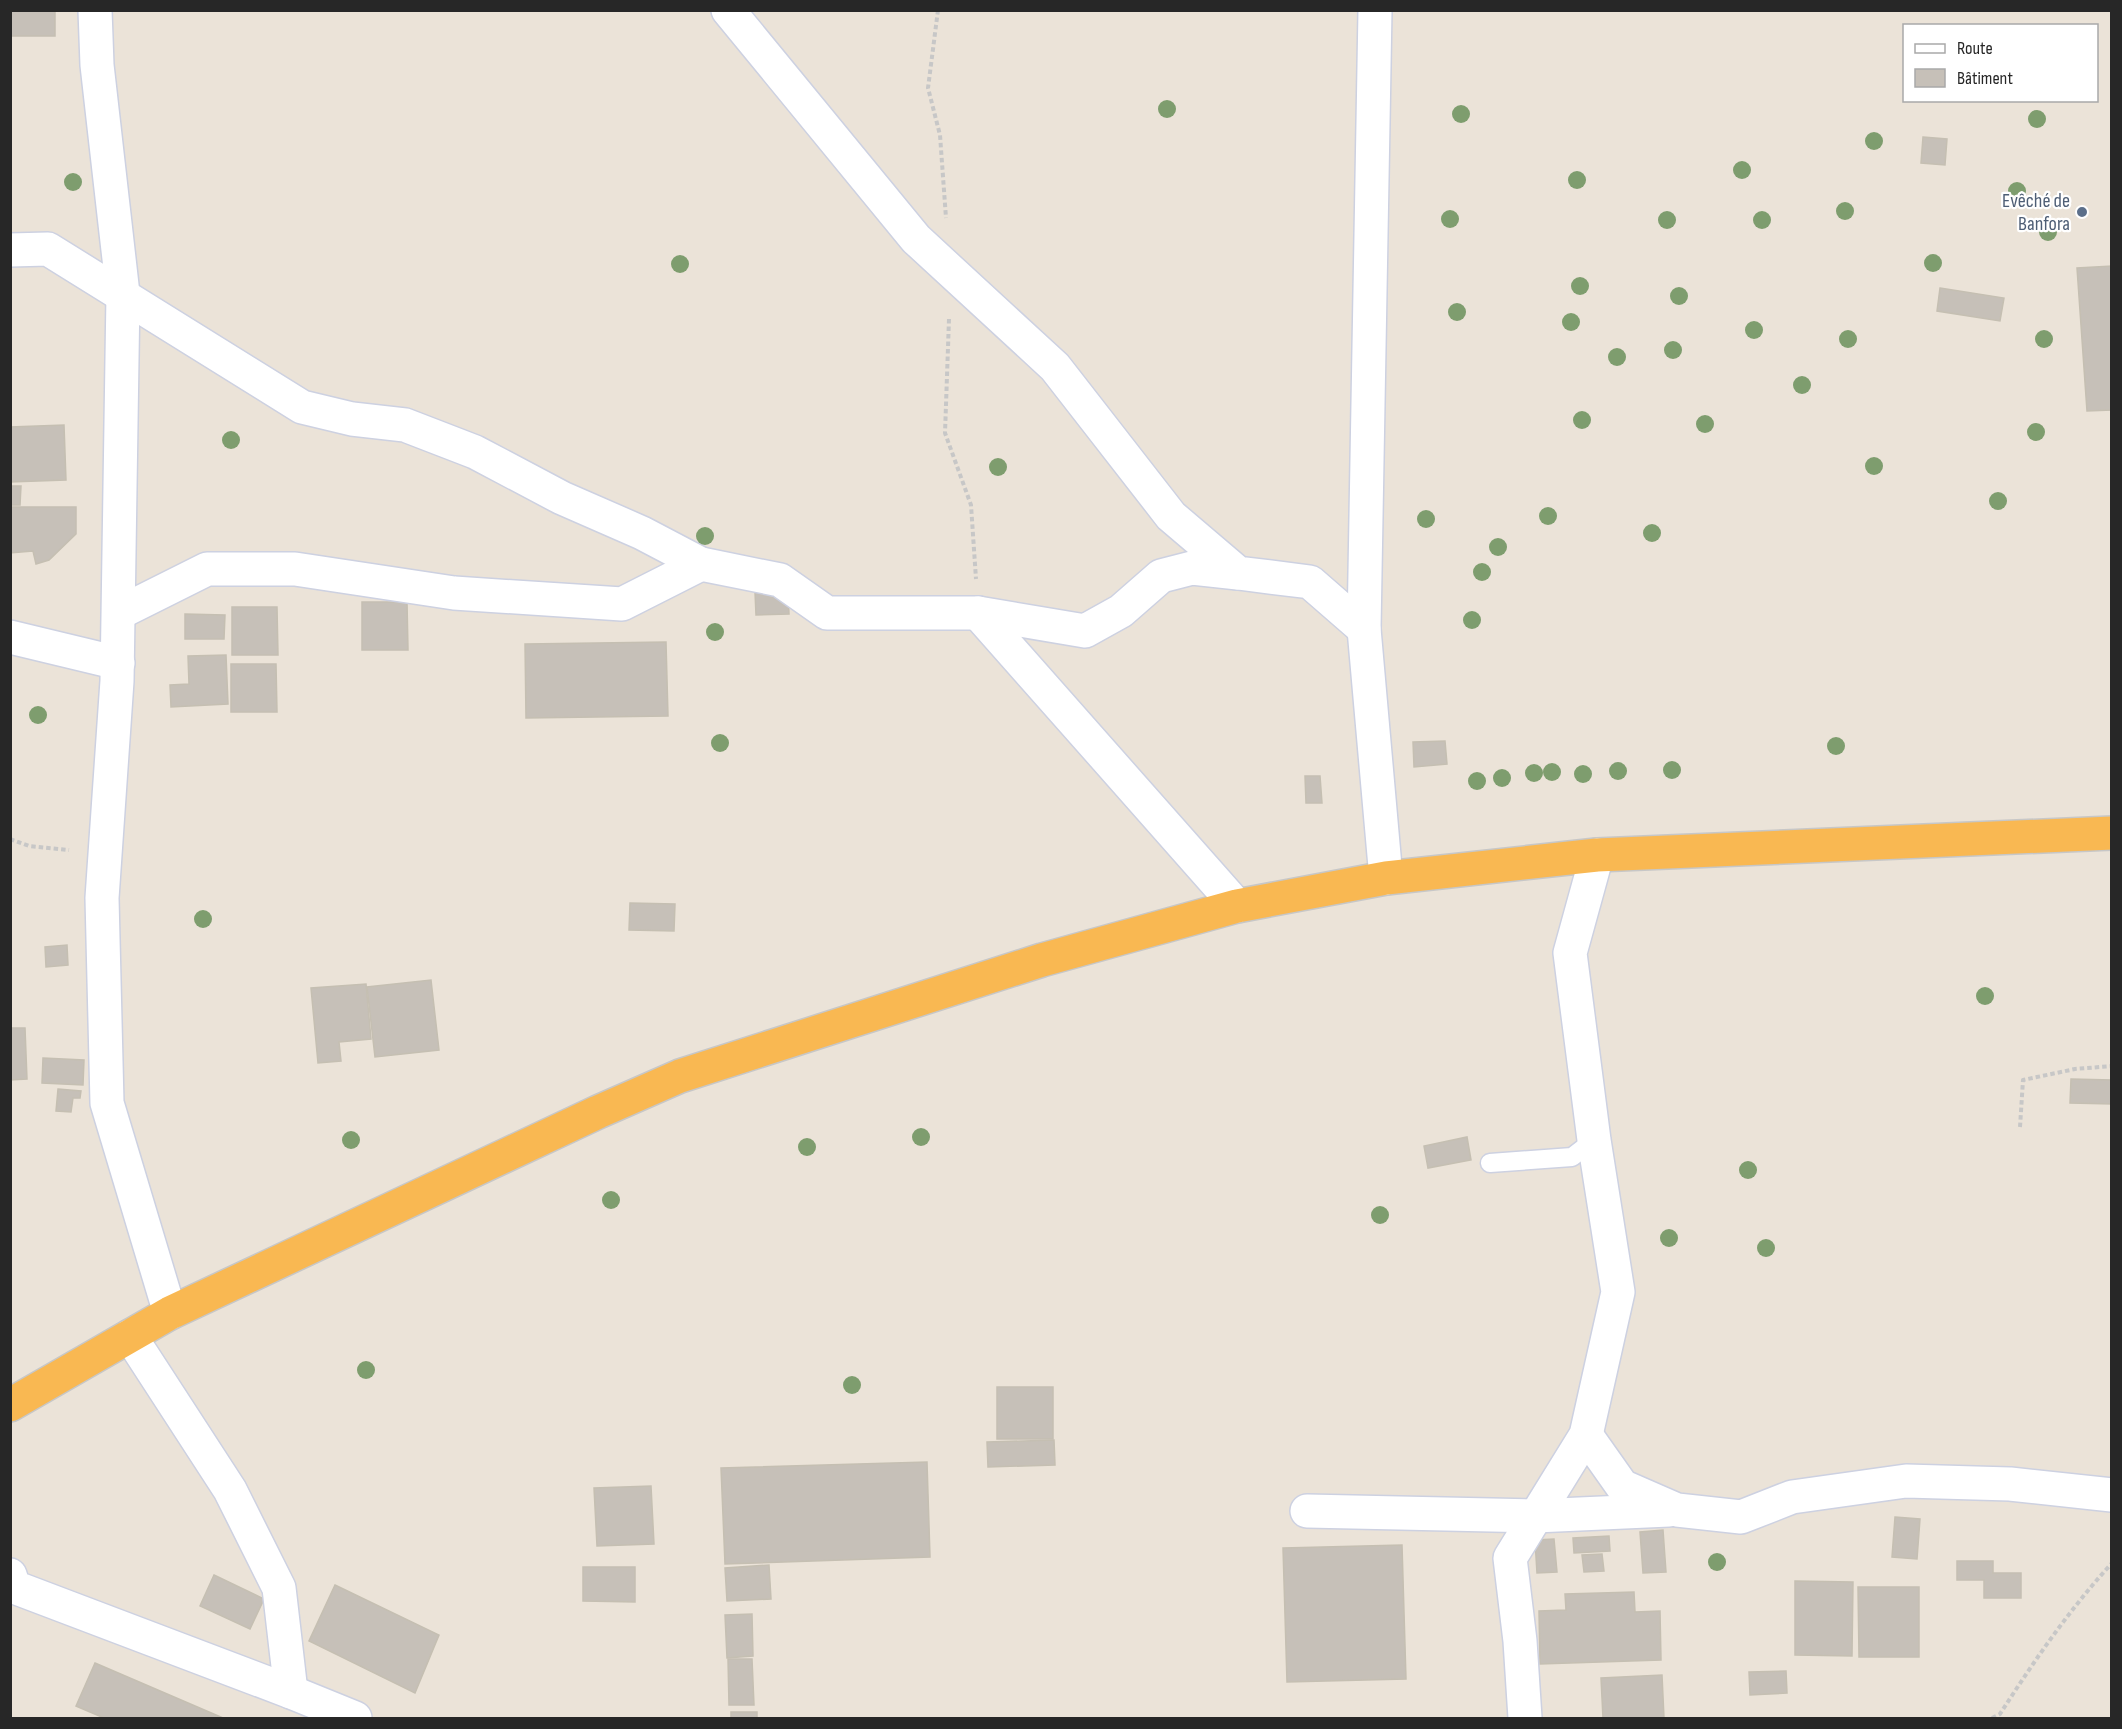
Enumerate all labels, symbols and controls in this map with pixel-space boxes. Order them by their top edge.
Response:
legend [1903,24,2098,102]
text: Route [1957,38,1993,59]
text: Bâtiment [1957,68,2013,89]
place label: Evêché de Banfora [2002,189,2070,236]
marker: Evêché de Banfora [2075,205,2089,219]

